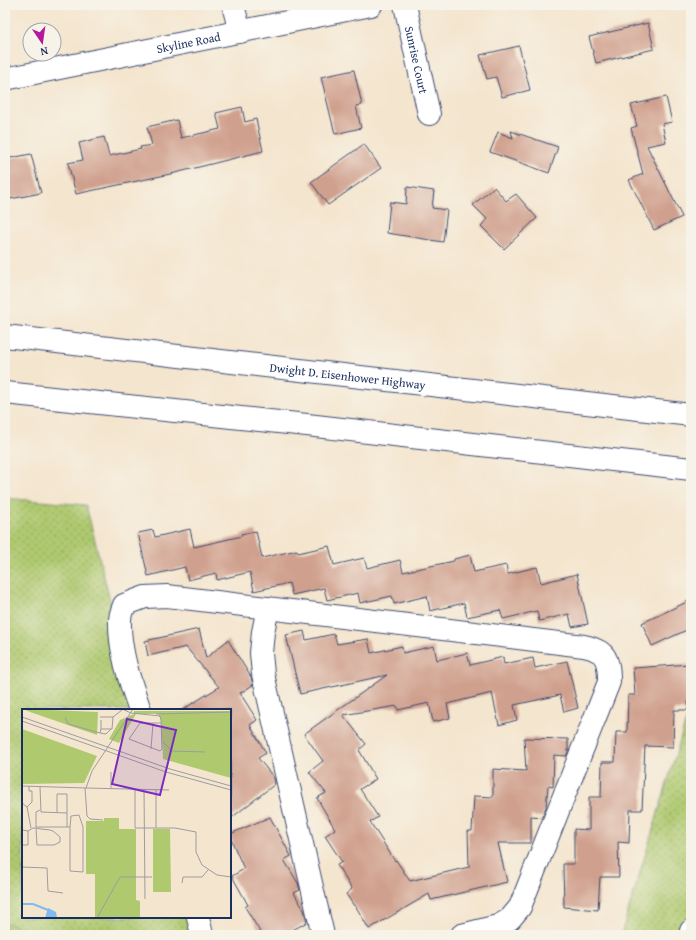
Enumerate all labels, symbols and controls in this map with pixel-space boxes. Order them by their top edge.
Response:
north arrow [22,22,62,62]
street label: Sunrise Court [401,24,433,96]
street label: Skyline Road [155,27,222,57]
text: N [38,43,50,61]
street label: Dwight D. Eisenhower Highway [269,358,427,393]
inset map [22,709,231,918]

